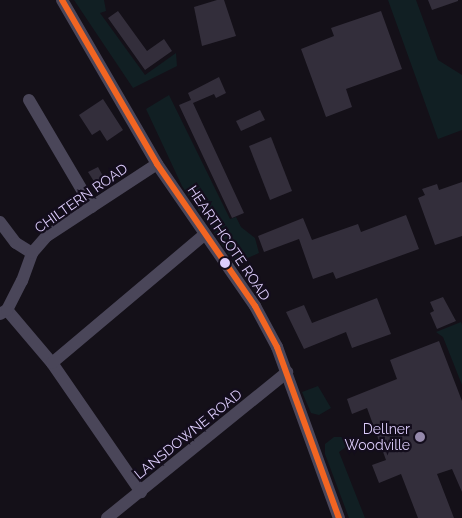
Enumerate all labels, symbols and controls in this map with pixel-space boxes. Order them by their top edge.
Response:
street label: CHILTERN ROAD [31,160,131,236]
street label: HEARTHCOTE ROAD [184,182,274,304]
unlabelled marker [220,258,230,268]
street label: LANSDOWNE ROAD [131,385,245,483]
place label: Dellner Woodville [345,421,410,454]
marker: Dellner Woodville [414,431,426,443]

